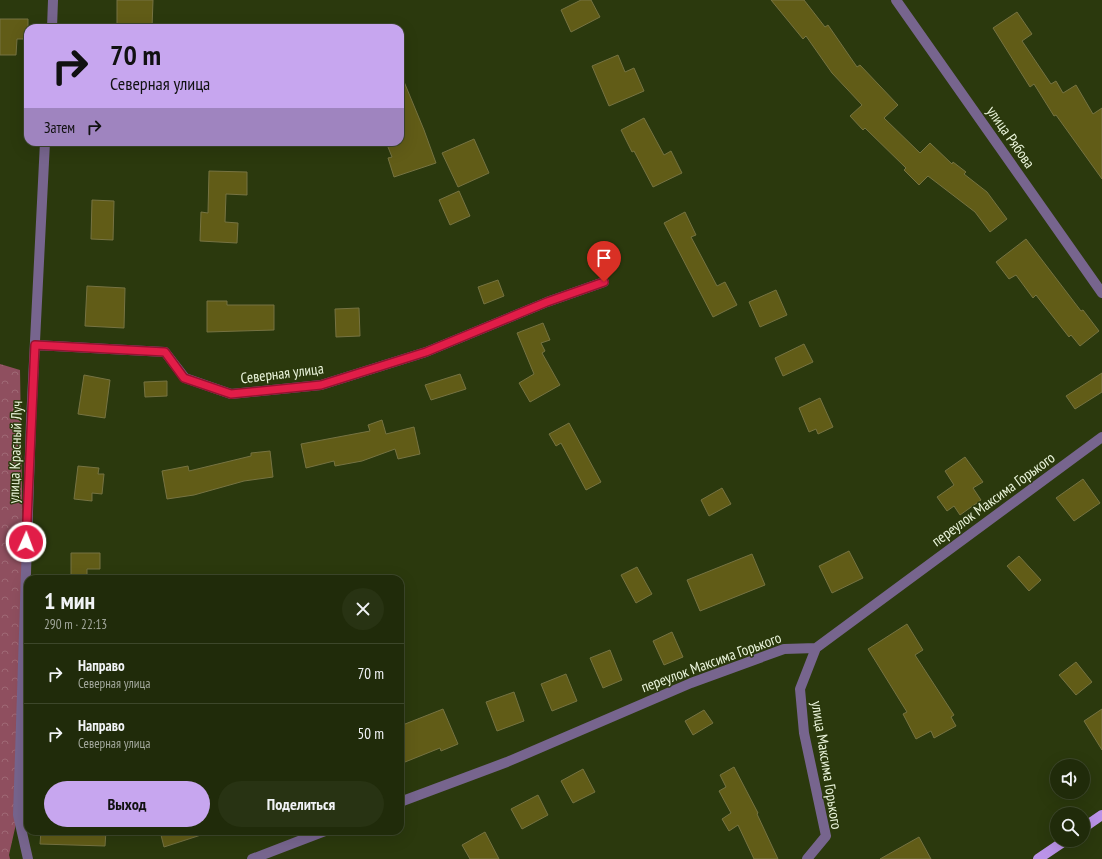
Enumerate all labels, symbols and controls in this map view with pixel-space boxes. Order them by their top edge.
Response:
text: 70 m [110,36,161,73]
icon: right [44,40,96,92]
text: Северная улица [110,72,210,95]
street label: улица Рябова [983,102,1039,172]
icon: right [83,116,105,138]
text: Затем [44,118,75,137]
pin [587,241,621,282]
icon: arrive [593,247,615,269]
street label: Северная улица [239,358,325,388]
street label: улица Красный Луч [4,400,26,504]
street label: переулок Максима Горького [928,448,1058,550]
position arrow [5,521,47,563]
text: 1 мин [44,585,95,616]
button: close [342,588,384,630]
text: 290 m · 22:13 [44,616,107,633]
street label: переулок Максима Горького [638,628,784,696]
text: Направо [78,656,125,675]
icon: right [44,663,66,685]
text: 70 m [358,664,384,683]
text: Северная улица [78,675,150,692]
street label: улица Максима Горького [807,699,847,831]
text: Направо [78,716,125,735]
icon: right [44,723,66,745]
text: 50 m [358,724,384,743]
text: Северная улица [78,735,150,752]
map controls [1050,759,1090,847]
button: sound [1050,759,1090,799]
button: Выход [44,781,210,827]
button: Поделиться [218,781,384,827]
button: search [1050,807,1090,847]

